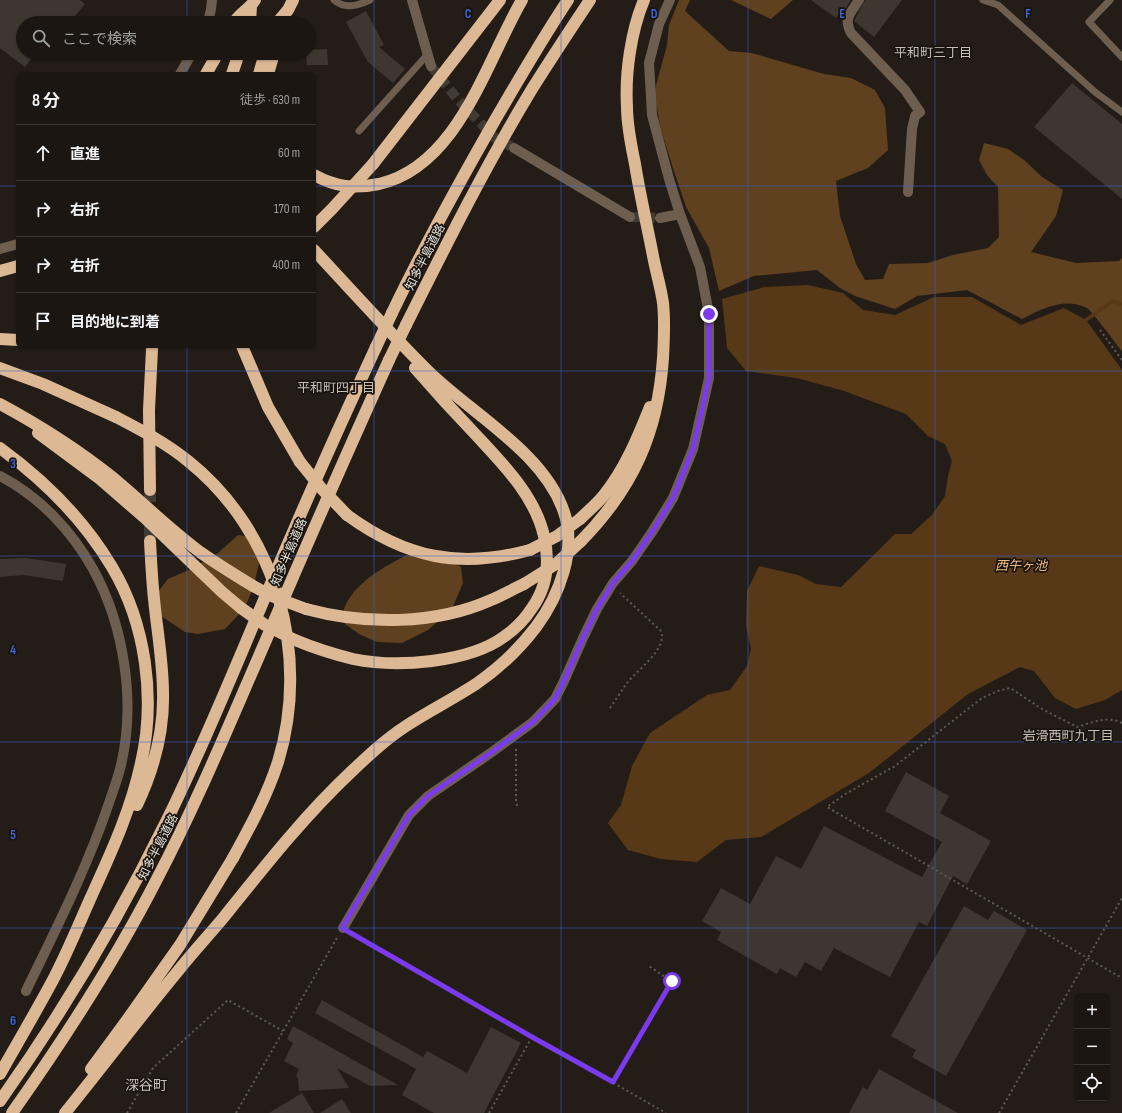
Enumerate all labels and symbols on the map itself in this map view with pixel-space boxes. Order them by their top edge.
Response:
text: C [465,6,472,22]
text: D [651,6,658,22]
text: E [839,6,845,22]
text: F [1025,6,1031,22]
district label: 平和町三丁目 [894,45,972,61]
street label: 知多半島道路 [402,222,448,293]
route end [700,305,718,323]
district label: 平和町四丁目 [297,380,375,396]
text: 3 [10,456,16,472]
street label: 知多半島道路 [268,516,310,588]
water label: 西午ヶ池 [995,558,1049,574]
text: 4 [10,642,16,658]
district label: 岩滑西町九丁目 [1022,728,1114,744]
street label: 知多半島道路 [135,812,181,883]
text: 5 [10,827,16,843]
route start [663,972,681,990]
text: 6 [10,1013,16,1029]
district label: 深谷町 [125,1077,167,1094]

